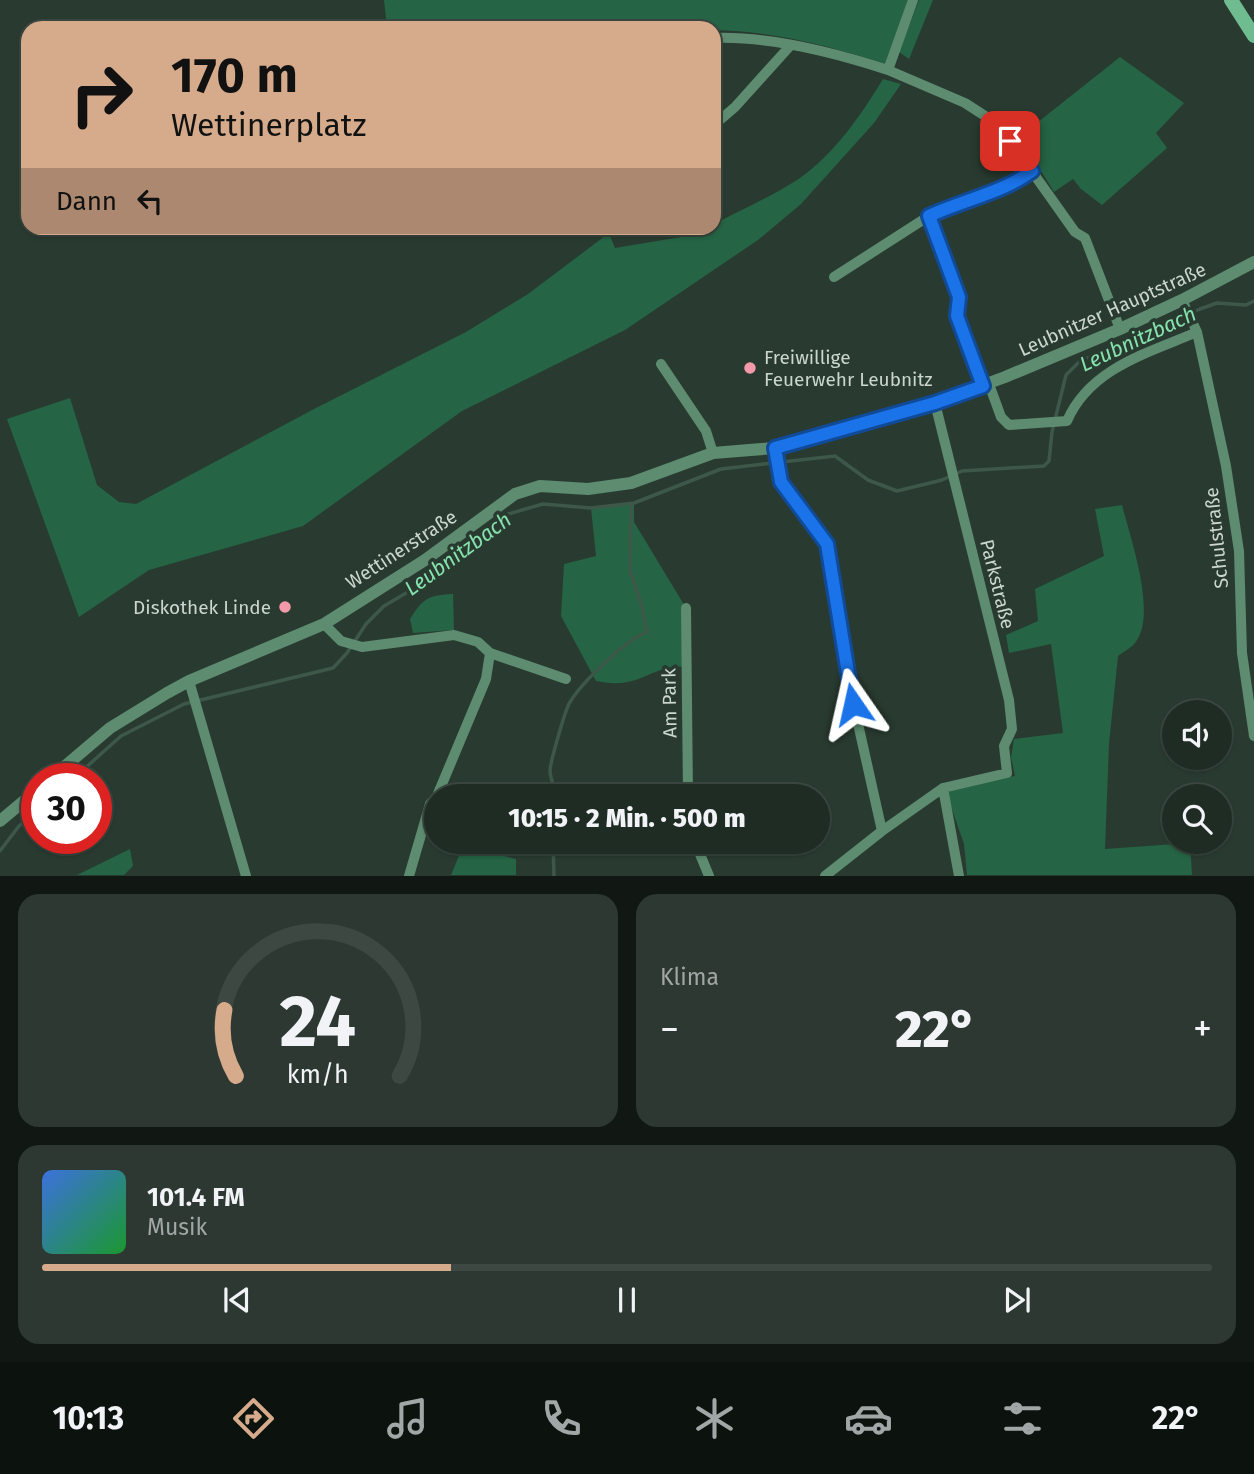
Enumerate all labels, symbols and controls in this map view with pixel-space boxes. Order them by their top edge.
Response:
text: 170 m [171,46,298,105]
icon: right [56,49,147,140]
text: Wettinerplatz [171,106,366,144]
pin [980,111,1040,171]
icon: arrive [991,122,1029,160]
icon: left [131,182,169,220]
text: Dann [56,186,117,217]
street label: Leubnitzer Hauptstraße [1015,258,1209,361]
water label: Leubnitzbach [1076,301,1200,377]
place label: Freiwillige Feuerwehr Leubnitz [764,346,933,391]
marker: Freiwillige Feuerwehr Leubnitz [742,360,758,376]
street label: Schulstraße [1200,486,1233,590]
street label: Wettinerstraße [341,505,461,594]
water label: Leubnitzbach [400,507,516,601]
street label: Parkstraße [975,537,1020,631]
place label: Diskothek Linde [133,596,271,619]
marker: Diskothek Linde [277,599,293,615]
position arrow [816,667,890,741]
street label: Am Park [657,668,682,738]
map controls [1162,700,1232,854]
button: sound [1162,700,1232,770]
speed limit sign: 30 [21,763,112,854]
button: search [1162,784,1232,854]
text: 10:15 · 2 Min. · 500 m [508,803,746,834]
text: Klima [660,963,719,991]
text: 24 [280,979,356,1066]
text: 22° [895,998,977,1061]
text: − [660,1006,679,1052]
text: + [1193,1006,1212,1052]
text: km/h [287,1060,349,1090]
text: 101.4 FM [147,1182,245,1213]
text: Musik [147,1213,207,1241]
icon: previous [218,1281,256,1319]
icon: pause [608,1281,646,1319]
icon: next [998,1281,1036,1319]
icon: directions [229,1394,278,1443]
icon: music [383,1394,432,1443]
icon: phone [537,1394,586,1443]
icon: climate [690,1394,739,1443]
icon: car [844,1394,893,1443]
icon: filters [998,1394,1047,1443]
text: 10:13 [52,1399,124,1437]
text: 22° [1152,1399,1202,1437]

